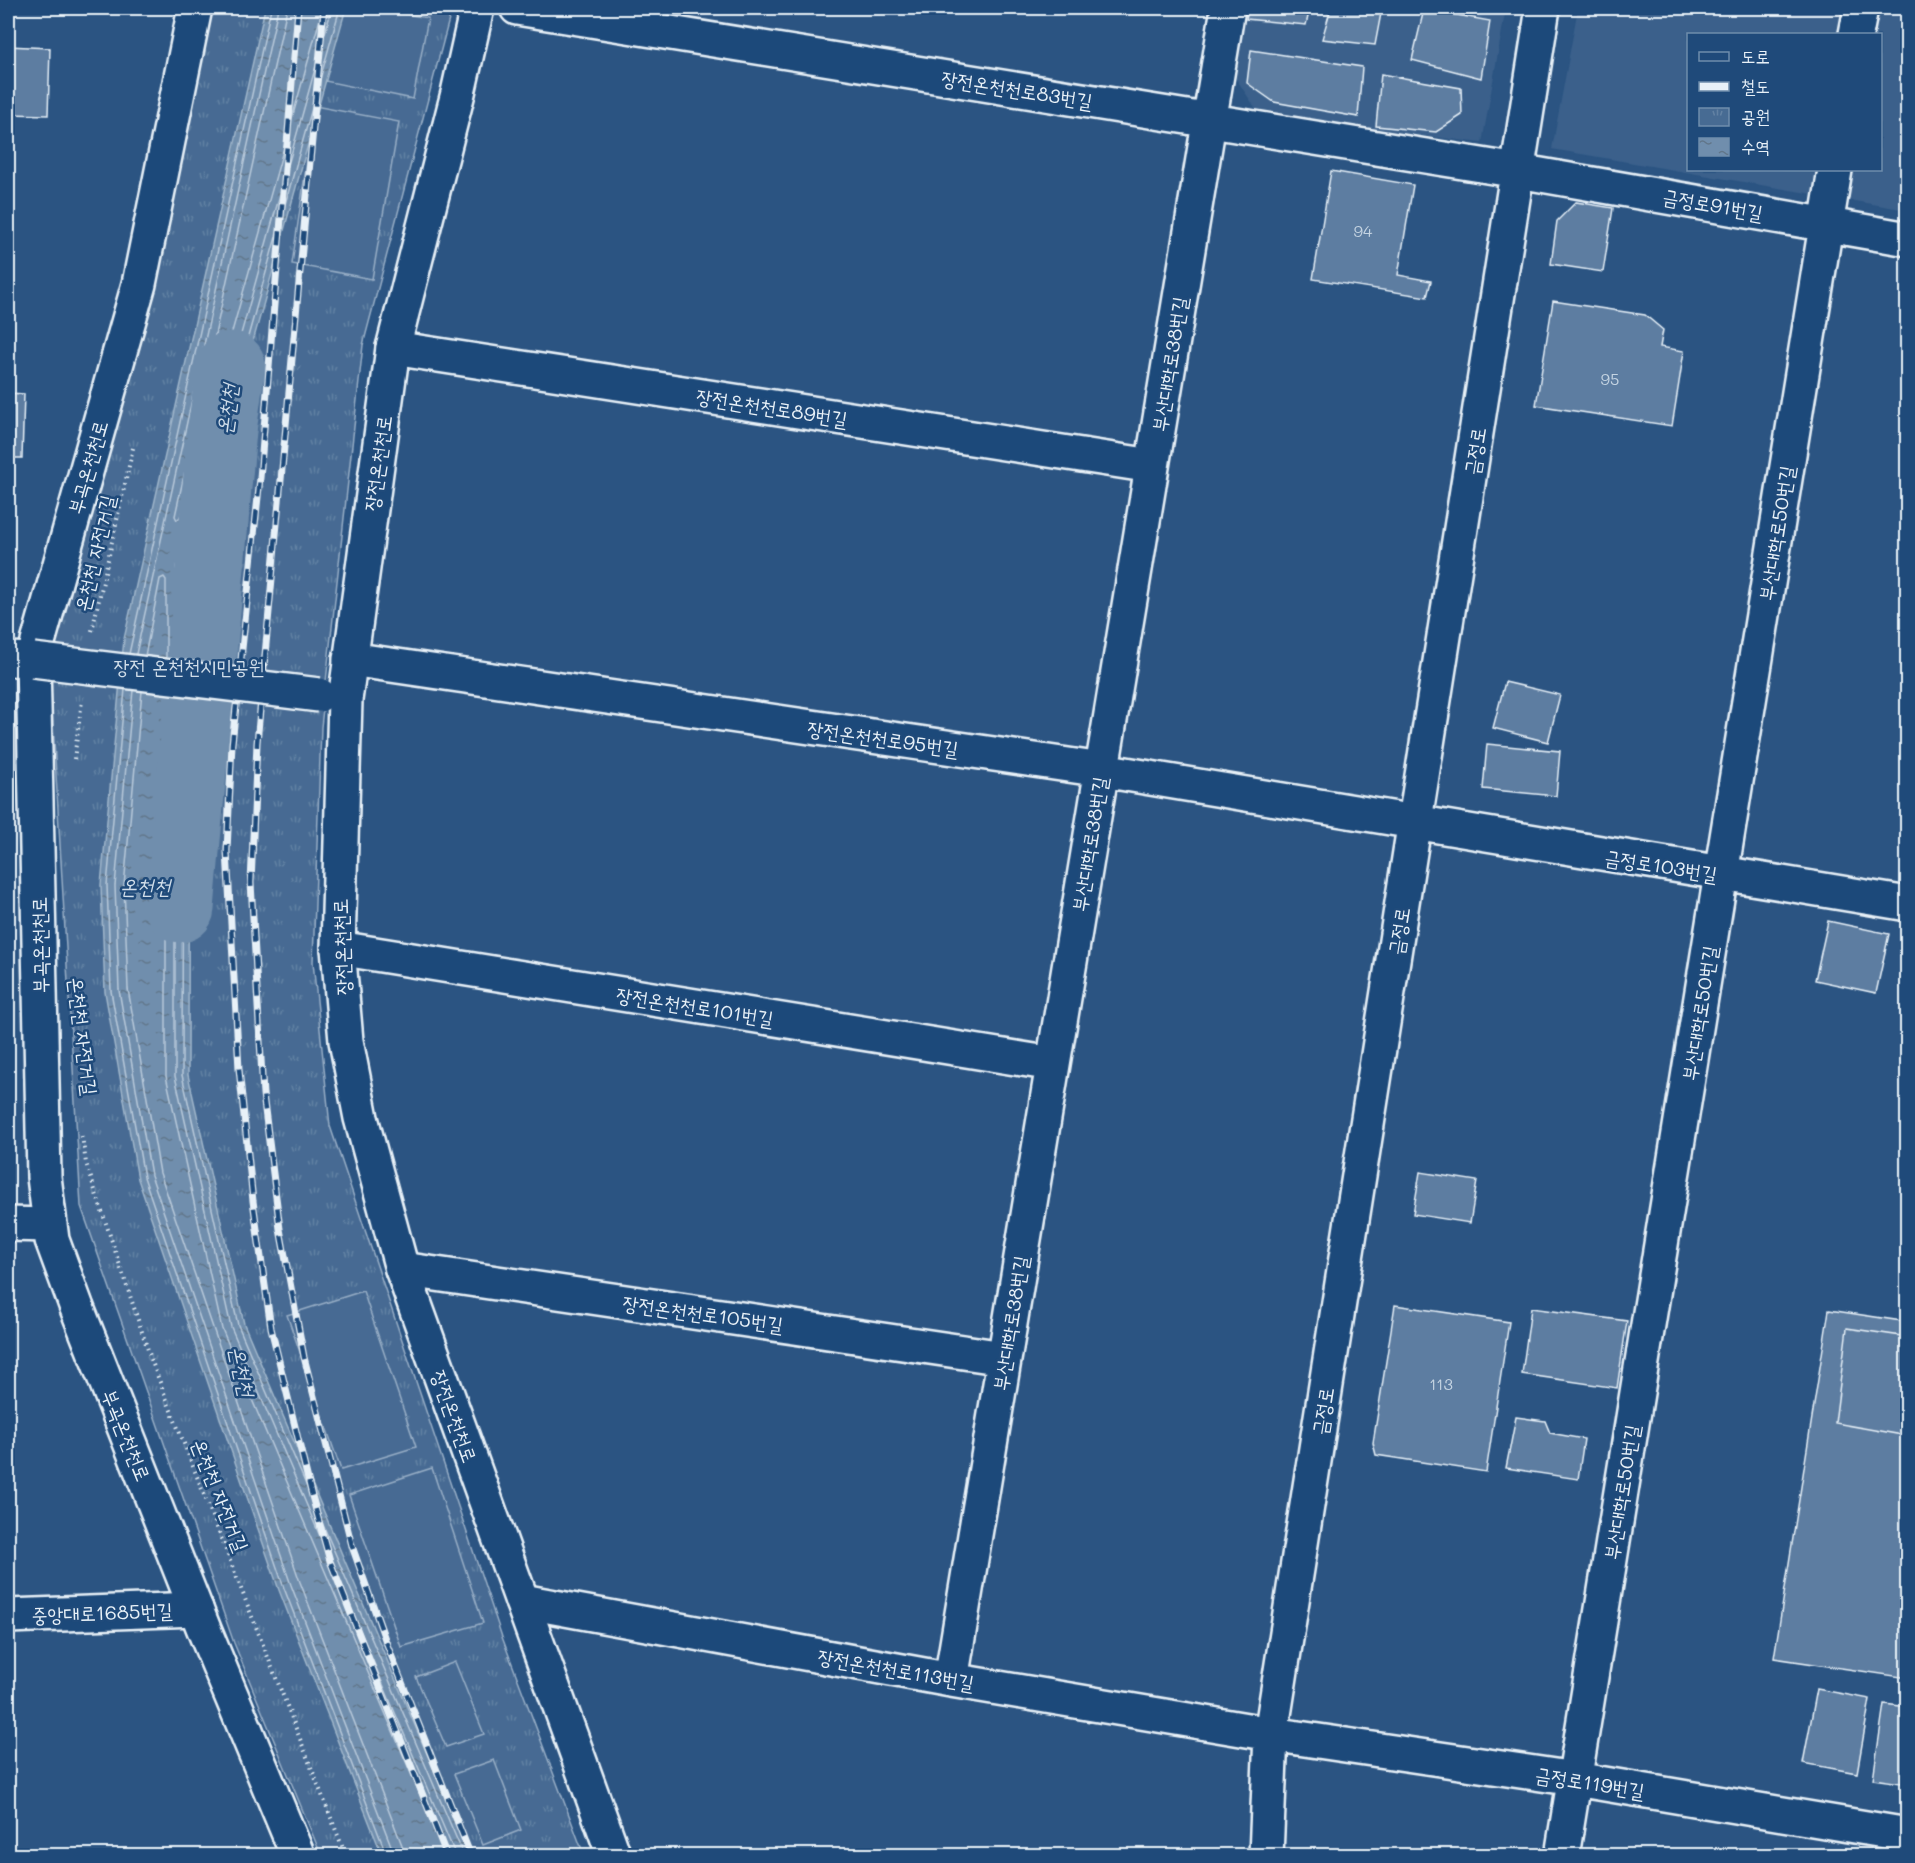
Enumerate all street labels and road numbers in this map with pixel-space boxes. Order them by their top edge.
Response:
street label: 장전온천천로83번길 [940,64,1094,114]
street label: 금정로91번길 [1661,182,1765,226]
street label: 부산대학로38번길 [1145,295,1193,433]
street label: 장전온천천로89번길 [695,382,849,432]
street label: 장전온천천로 [357,413,397,513]
street label: 부곡온천천로 [61,417,113,517]
street label: 금정로 [1457,425,1491,477]
street label: 부산대학로50번길 [1752,463,1800,603]
street label: 온천천 자전거길 [68,492,120,614]
street label: 장전온천천로95번길 [806,715,960,761]
street label: 부산대학로38번길 [1065,775,1113,913]
street label: 금정로103번길 [1603,843,1719,887]
street label: 부곡온천천로 [25,896,53,994]
street label: 장전온천천로 [326,898,356,996]
street label: 금정로 [1381,905,1415,957]
street label: 부산대학로50번길 [1675,943,1723,1083]
street label: 온천천 자전거길 [64,975,104,1097]
street label: 장전온천천로101번길 [614,981,776,1031]
street label: 부산대학로38번길 [986,1254,1034,1392]
street label: 장전온천천로105번길 [621,1289,785,1337]
street label: 장전온천천로 [426,1366,484,1466]
street label: 부곡온천천로 [97,1385,157,1485]
street label: 금정로 [1305,1385,1339,1437]
street label: 부산대학로50번길 [1597,1422,1645,1562]
street label: 온천천 자전거길 [187,1435,255,1555]
street label: 중앙대로1685번길 [31,1597,173,1627]
street label: 장전온천천로113번길 [816,1642,976,1696]
street label: 금정로119번길 [1534,1761,1646,1803]

